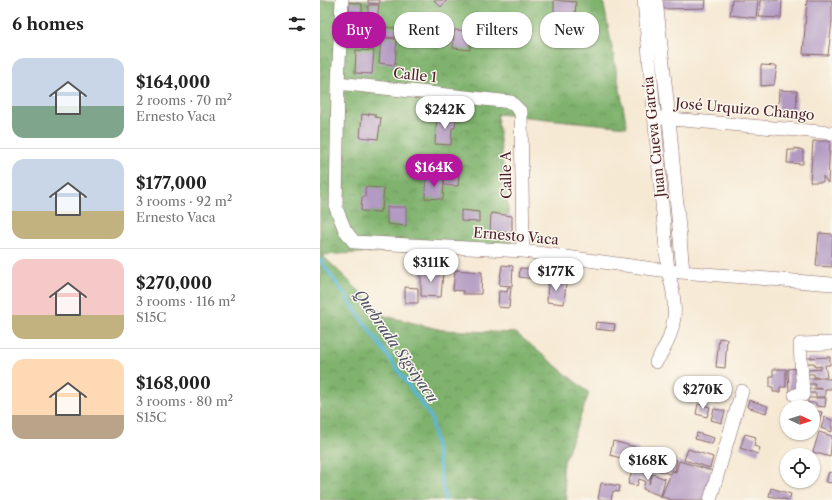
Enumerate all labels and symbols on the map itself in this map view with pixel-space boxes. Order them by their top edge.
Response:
street label: Calle 1 [392,64,438,86]
street label: Juan Cueva García [639,75,670,201]
street label: José Urquizo Chango [673,94,815,124]
pin: $242K [417,96,473,130]
street label: Calle A [497,150,515,199]
pin: $164K [406,154,462,188]
street label: Ernesto Vaca [472,223,560,249]
pin: $311K [403,249,459,283]
pin: $177K [528,258,584,292]
water label: Quebrada Sigsiyacu [350,285,443,406]
pin: $270K [675,376,731,410]
north arrow [780,400,820,440]
pin: $168K [620,447,676,481]

